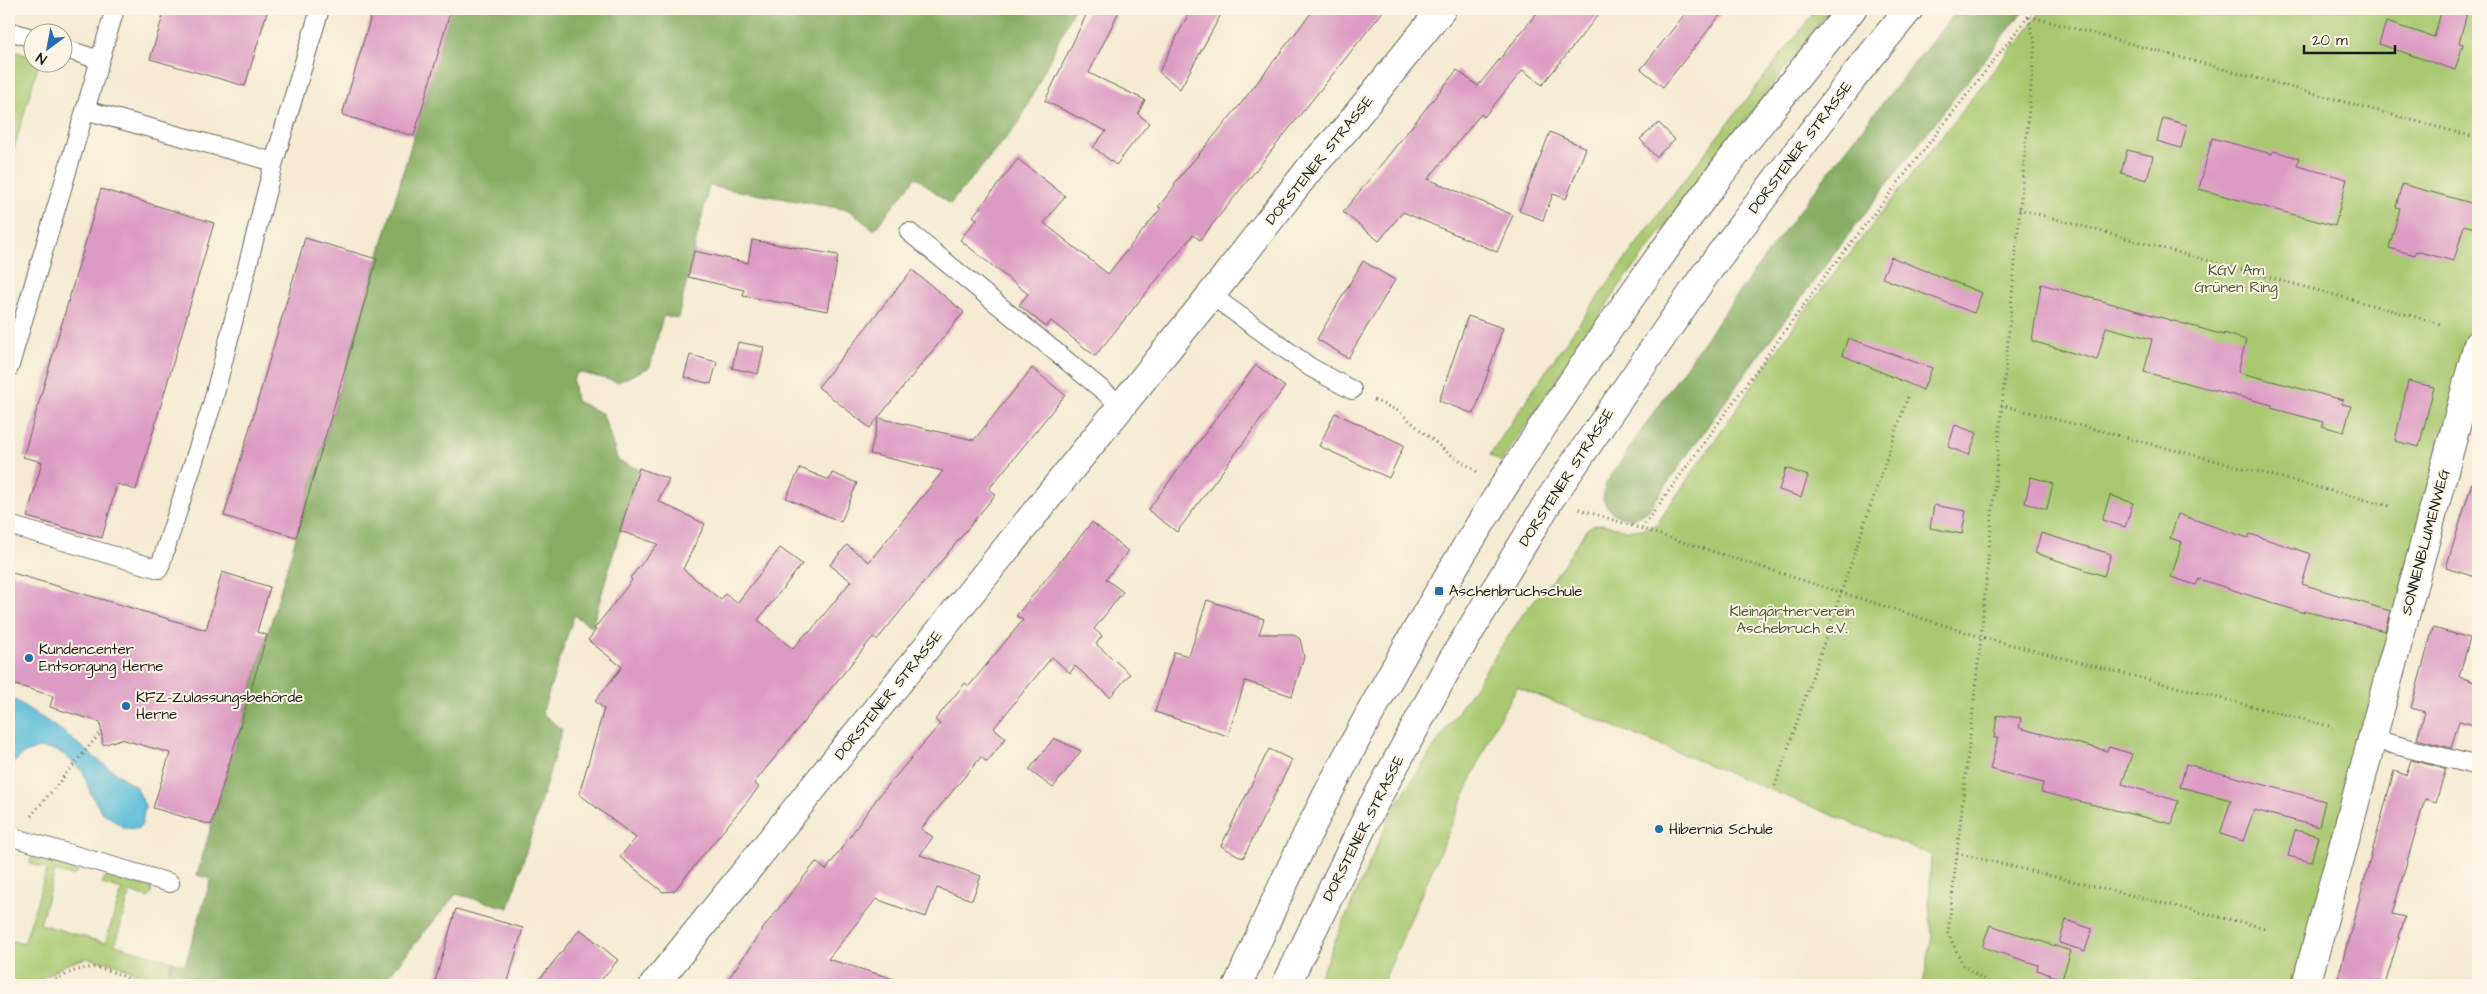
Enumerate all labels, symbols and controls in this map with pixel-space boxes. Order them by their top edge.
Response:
north arrow [22,22,72,72]
scale bar [2304,22,2396,54]
text: 20 m [2312,30,2348,51]
text: N [32,47,51,69]
street label: DORSTENER STRASSE [1744,77,1857,218]
street label: DORSTENER STRASSE [1261,91,1378,229]
park label: KGV Am Grünen Ring [2194,260,2278,299]
street label: DORSTENER STRASSE [1514,404,1619,550]
street label: SONNENBLUMENWEG [2396,466,2455,617]
place label: Aschenbruchschule [1449,581,1582,602]
marker: Aschenbruchschule [1433,585,1445,597]
park label: Kleingärtnerverein Aschebruch e.V. [1730,601,1855,639]
street label: DORSTENER STRASSE [830,626,947,764]
place label: Kundencenter Entsorgung Herne [39,639,163,678]
marker: Kundencenter Entsorgung Herne [23,652,35,664]
place label: KFZ-Zulassungsbehörde Herne [136,687,303,725]
marker: KFZ-Zulassungsbehörde Herne [120,700,132,712]
street label: DORSTENER STRASSE [1318,752,1409,905]
place label: Hibernia Schule [1669,819,1773,840]
marker: Hibernia Schule [1653,823,1665,835]

